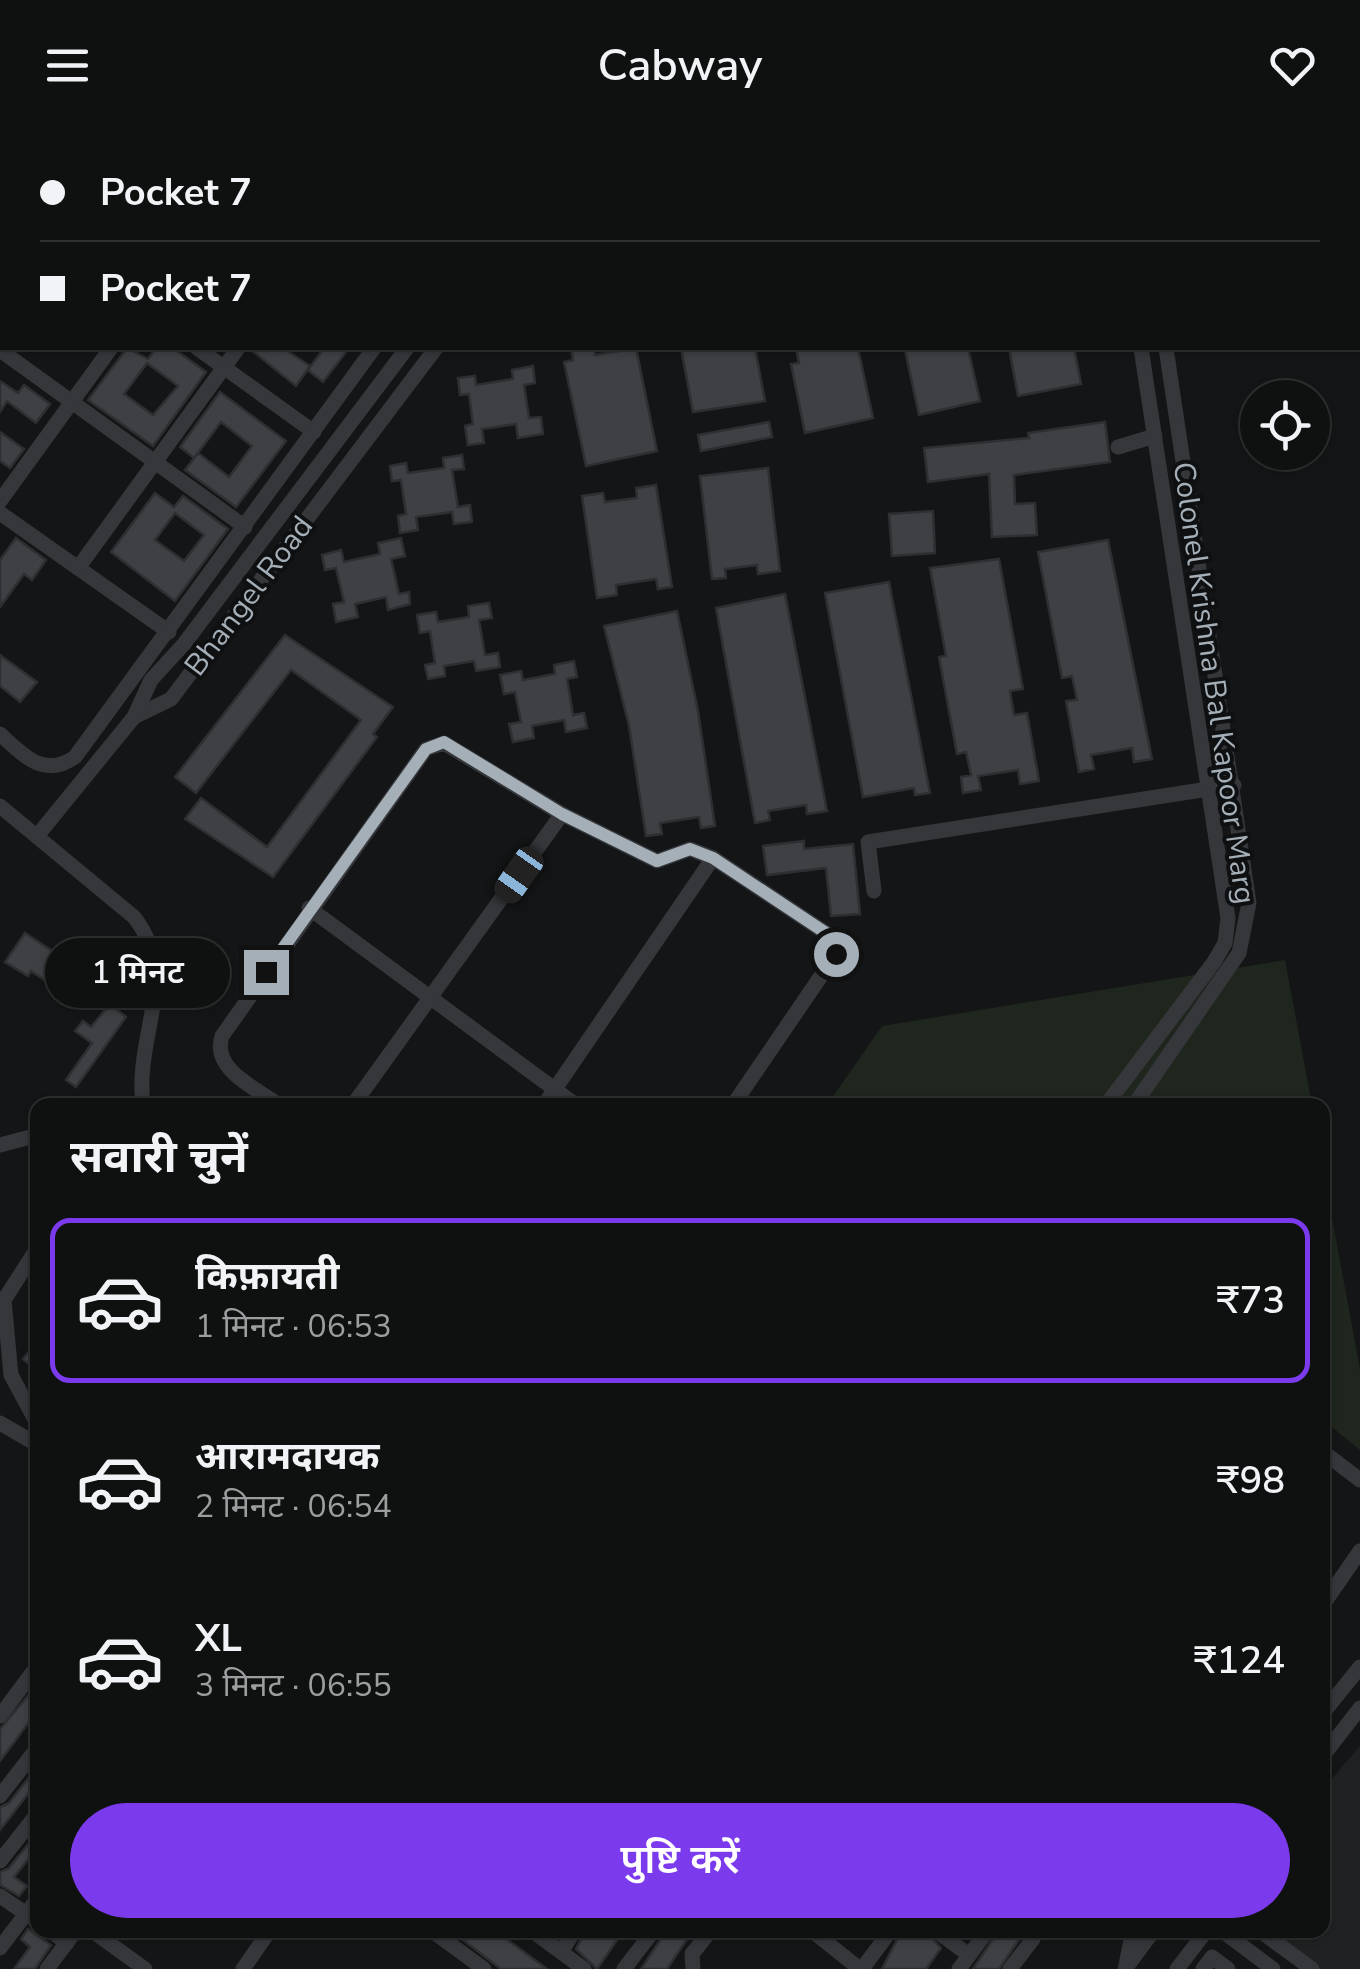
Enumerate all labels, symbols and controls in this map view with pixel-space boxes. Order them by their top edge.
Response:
text: Cabway [598,35,763,96]
icon: menu [40,38,95,93]
icon: heart [1265,38,1320,93]
text: Pocket 7 [100,167,252,218]
text: Pocket 7 [100,263,252,314]
map controls [1240,380,1330,470]
button: locate [1240,380,1330,470]
street label: Colonel Krishna Bal Kapoor Marg [1163,459,1265,907]
street label: Bhangel Road [175,508,323,684]
car [490,842,548,908]
route start [814,932,859,977]
callout: 1 मिनट [46,937,231,1007]
route end [244,950,289,995]
text: 1 मिनट [91,951,184,994]
text: सवारी चुनें [70,1127,248,1188]
text: किफ़ायती [195,1251,339,1302]
icon: car [75,1256,165,1346]
text: ₹73 [1217,1275,1285,1326]
text: 1 मिनट · 06:53 [195,1305,392,1348]
text: आरामदायक [195,1431,379,1482]
icon: car [75,1436,165,1526]
text: ₹98 [1217,1455,1285,1506]
text: 2 मिनट · 06:54 [195,1485,392,1528]
text: XL [195,1613,242,1664]
icon: car [75,1616,165,1706]
text: ₹124 [1194,1635,1285,1686]
text: 3 मिनट · 06:55 [195,1664,392,1707]
button: पुष्टि करें [70,1803,1290,1918]

